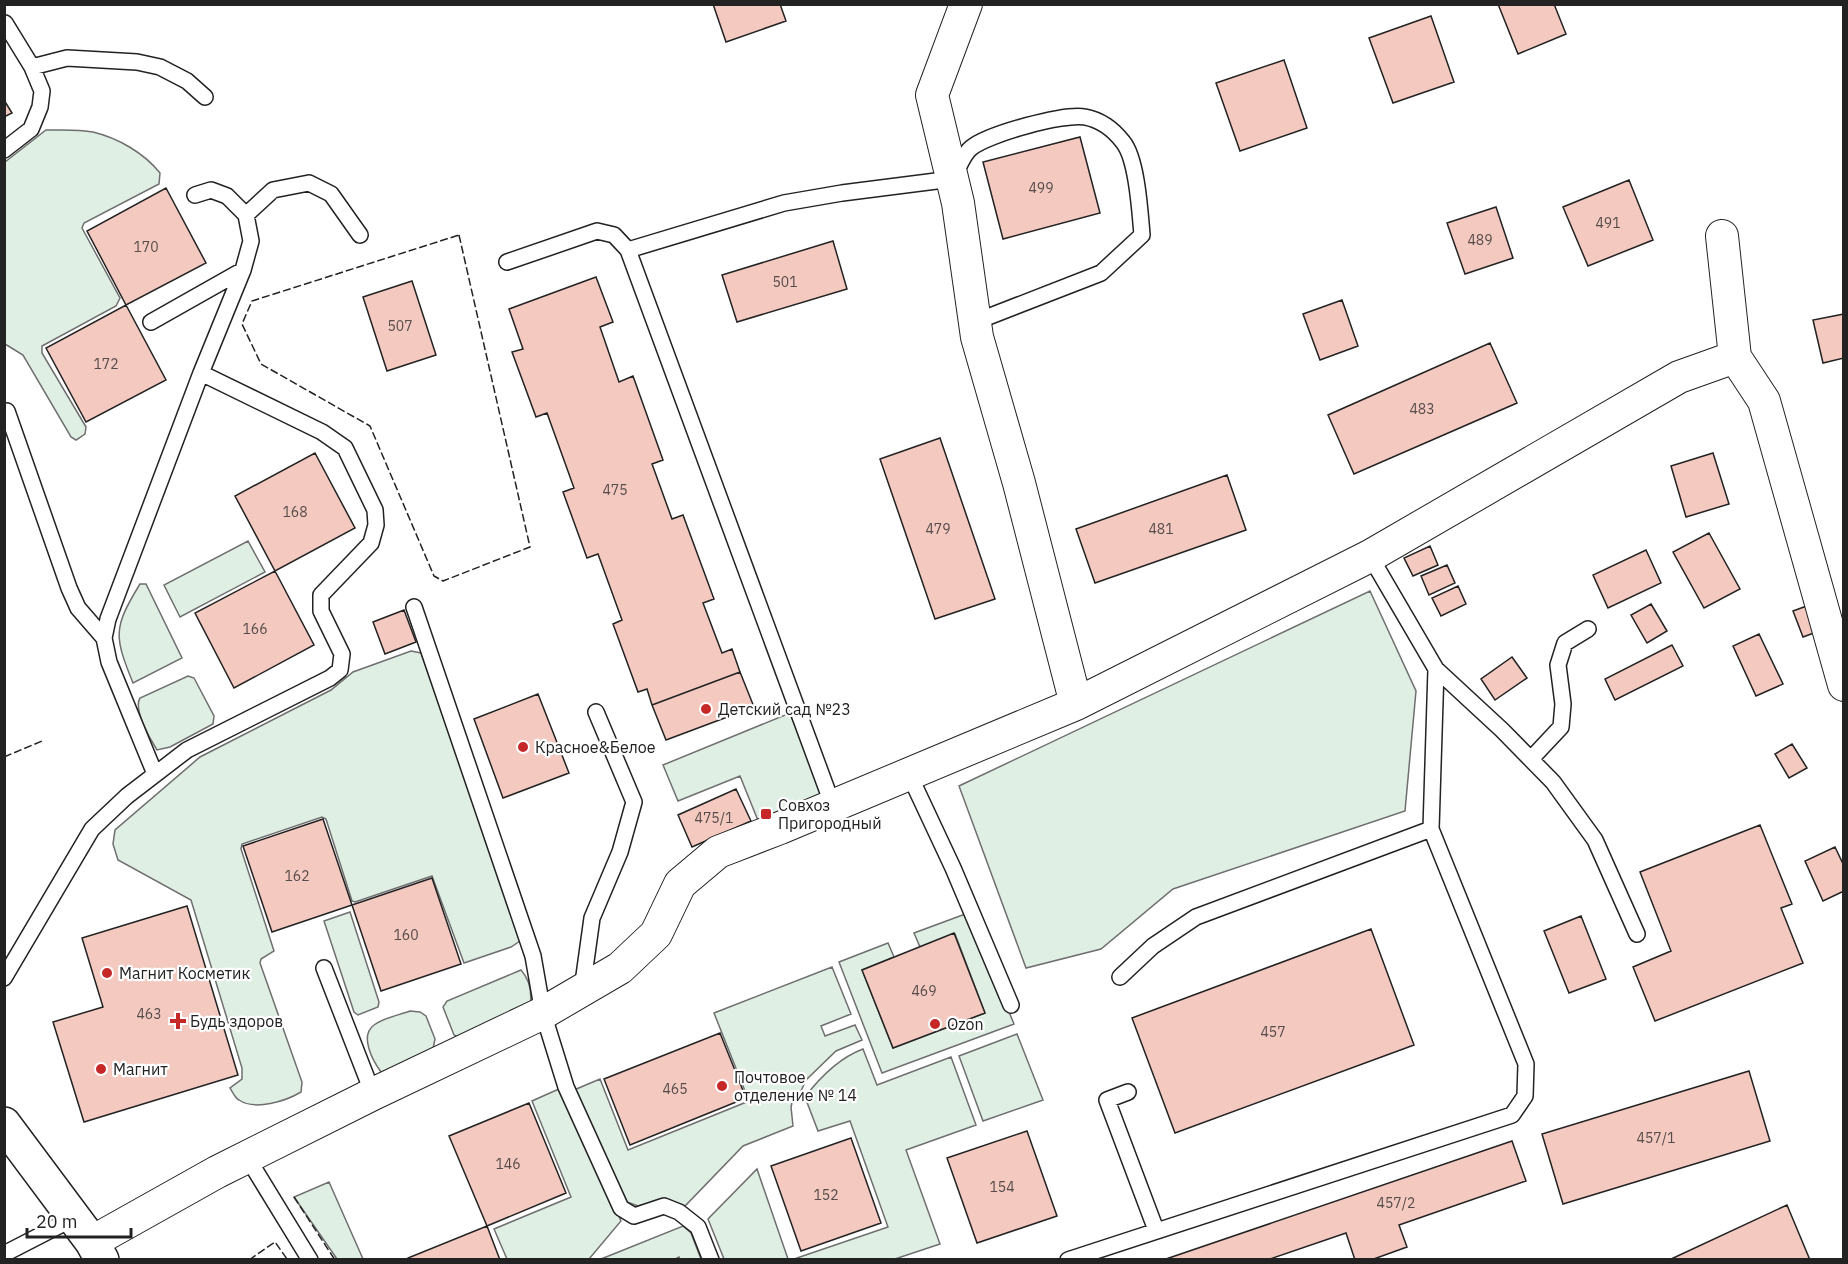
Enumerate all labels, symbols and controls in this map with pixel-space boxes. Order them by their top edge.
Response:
house number: 499 [1028,179,1054,197]
house number: 491 [1595,214,1621,232]
house number: 489 [1467,231,1493,249]
house number: 170 [133,238,159,256]
house number: 501 [772,273,798,291]
house number: 507 [387,317,413,335]
house number: 172 [93,355,119,373]
house number: 483 [1409,400,1435,418]
house number: 475 [602,481,628,499]
house number: 168 [282,503,308,521]
house number: 479 [925,520,951,538]
house number: 481 [1148,520,1174,538]
house number: 166 [242,620,268,638]
place label: Детский сад №23 [718,699,851,719]
marker: Детский сад №23 [699,702,713,716]
place label: Красное&Белое [535,737,656,757]
marker: Красное&Белое [516,740,530,754]
place label: Совхоз Пригородный [778,795,882,833]
marker: Совхоз Пригородный [759,807,773,821]
house number: 475/1 [695,809,733,827]
house number: 162 [284,867,310,885]
house number: 160 [393,926,419,944]
place label: Магнит Косметик [119,963,251,983]
marker: Магнит Косметик [100,966,114,980]
house number: 469 [911,982,937,1000]
house number: 463 [136,1005,162,1023]
place label: Будь здоров [190,1011,283,1031]
marker: Будь здоров [171,1014,185,1028]
place label: Ozon [947,1014,984,1034]
marker: Ozon [928,1017,942,1031]
house number: 457 [1260,1023,1286,1041]
place label: Магнит [113,1059,168,1079]
marker: Магнит [94,1062,108,1076]
place label: Почтовое отделение № 14 [734,1067,857,1105]
marker: Почтовое отделение № 14 [715,1079,729,1093]
house number: 465 [662,1080,688,1098]
house number: 457/1 [1637,1129,1675,1147]
house number: 146 [495,1155,521,1173]
house number: 154 [989,1178,1015,1196]
house number: 152 [813,1186,839,1204]
house number: 457/2 [1377,1194,1415,1212]
scale bar [27,1201,130,1239]
text: 20 m [36,1210,78,1233]

